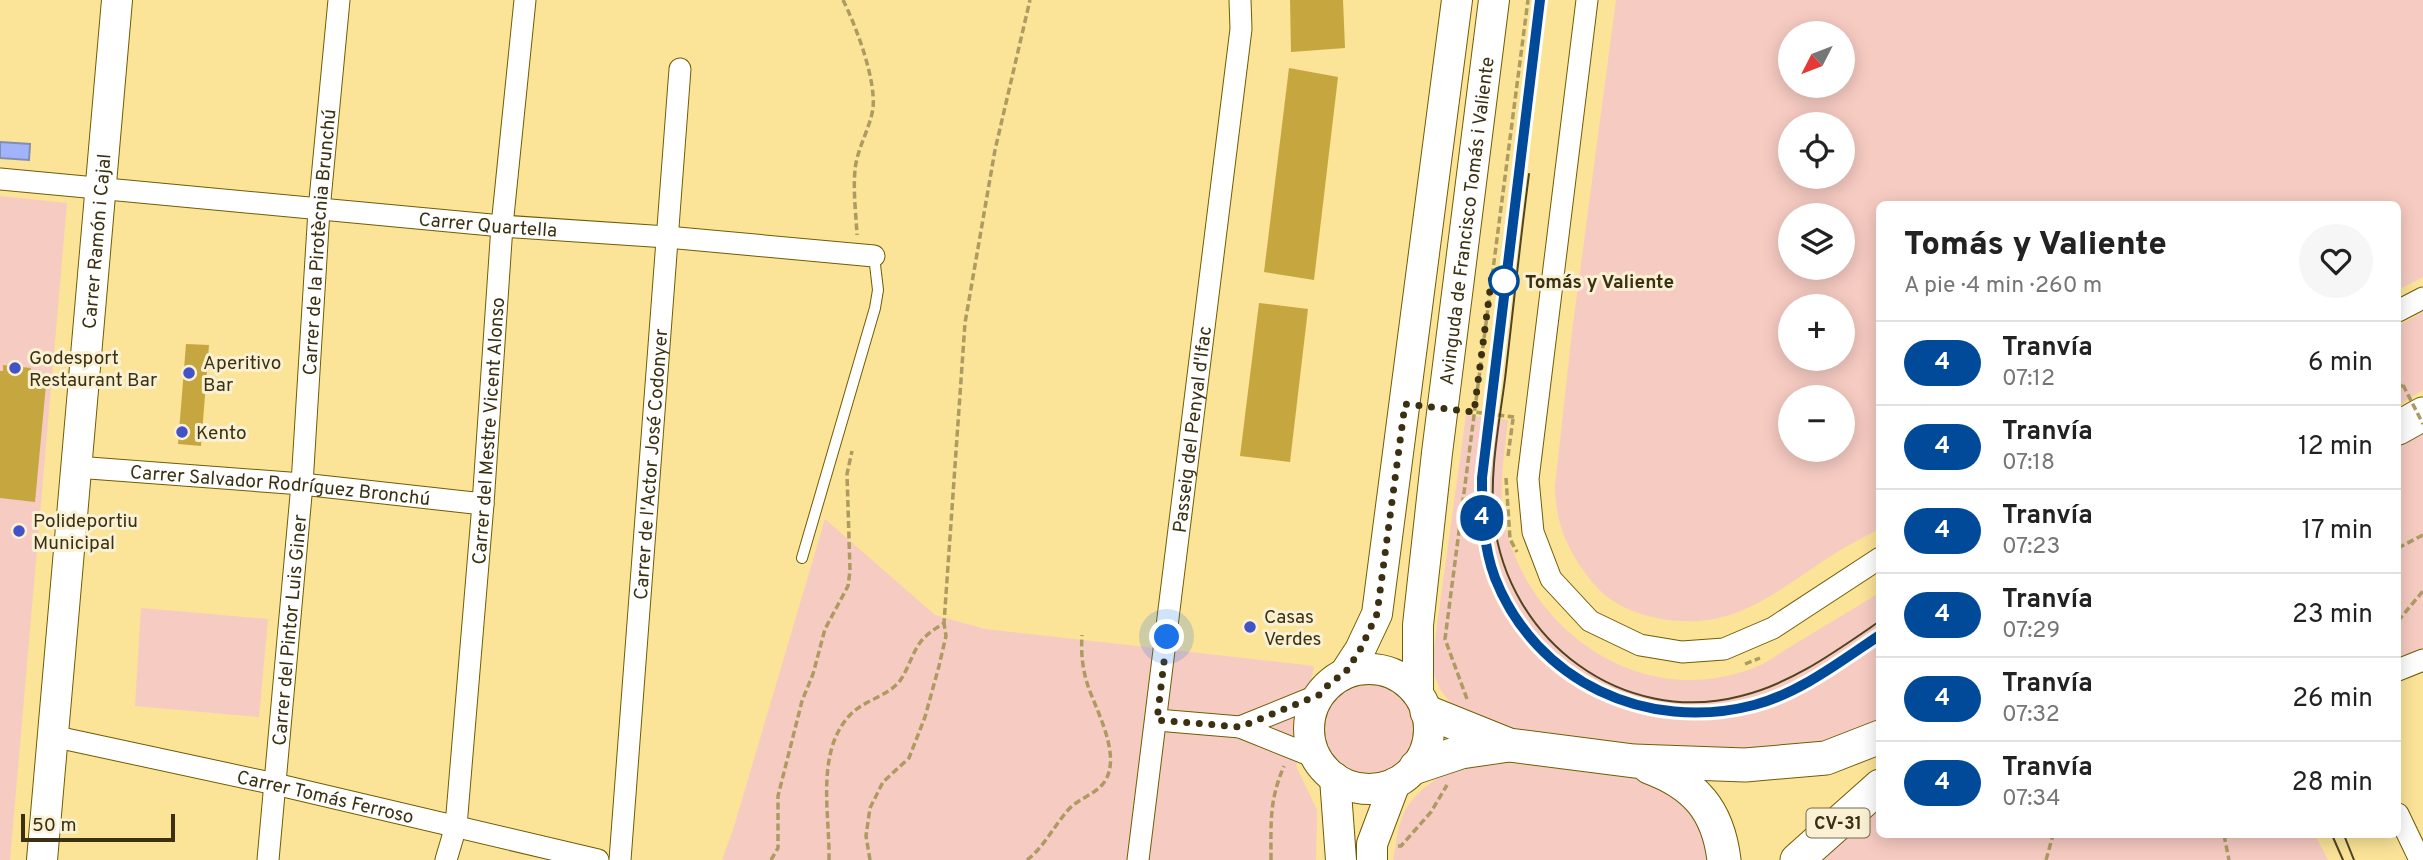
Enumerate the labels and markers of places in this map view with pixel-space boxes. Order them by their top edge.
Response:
marker: Tomás y Valiente [1489,266,1519,296]
place label: Tomás y Valiente [1525,271,1674,295]
place label: Godesport Restaurant Bar [29,347,158,393]
place label: Aperitivo Bar [203,352,281,398]
marker: Godesport Restaurant Bar [7,360,23,376]
marker: Aperitivo Bar [181,365,197,381]
place label: Kento [196,422,246,446]
marker: Kento [174,424,190,440]
place label: Polideportiu Municipal [33,510,138,556]
marker: Polideportiu Municipal [11,523,27,539]
place label: Casas Verdes [1264,606,1322,652]
marker: Casas Verdes [1242,619,1258,635]

